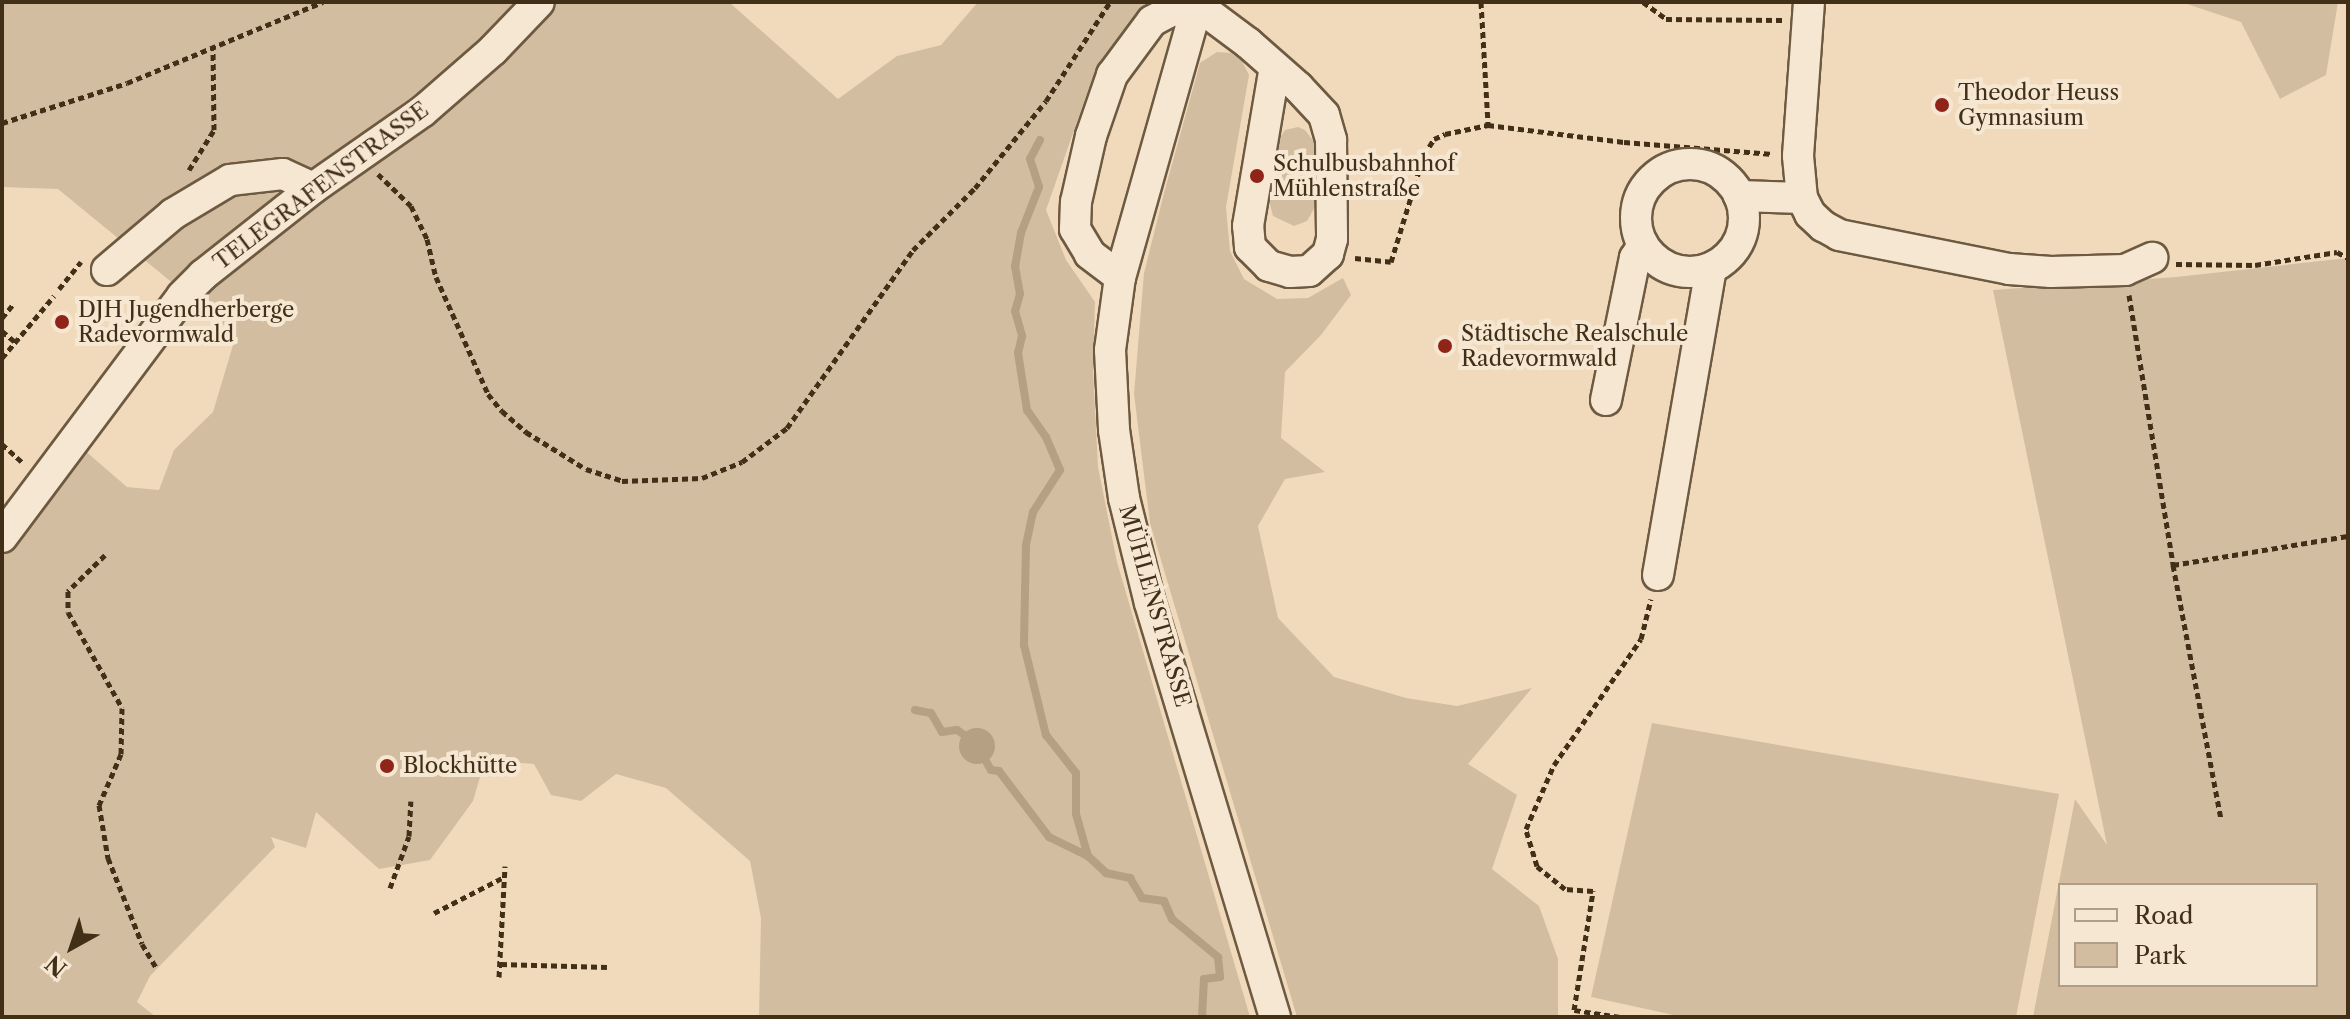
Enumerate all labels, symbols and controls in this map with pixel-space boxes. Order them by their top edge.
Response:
place label: Theodor Heuss Gymnasium [1958,79,2119,130]
street label: TELEGRAFENSTRASSE [208,96,434,276]
marker: Theodor Heuss Gymnasium [1933,96,1951,114]
place label: Schulbusbahnhof Mühlenstraße [1273,150,1455,202]
marker: Schulbusbahnhof Mühlenstraße [1248,167,1266,185]
place label: DJH Jugendherberge Radevormwald [78,296,294,348]
marker: DJH Jugendherberge Radevormwald [53,313,71,331]
place label: Städtische Realschule Radevormwald [1461,320,1688,372]
marker: Städtische Realschule Radevormwald [1436,337,1454,355]
street label: MÜHLENSTRASSE [1113,502,1197,710]
place label: Blockhütte [403,753,517,779]
marker: Blockhütte [378,757,396,775]
legend [2058,883,2318,987]
text: Road [2134,901,2193,930]
north arrow [32,907,112,987]
text: Park [2134,941,2186,970]
text: N [40,949,72,982]

